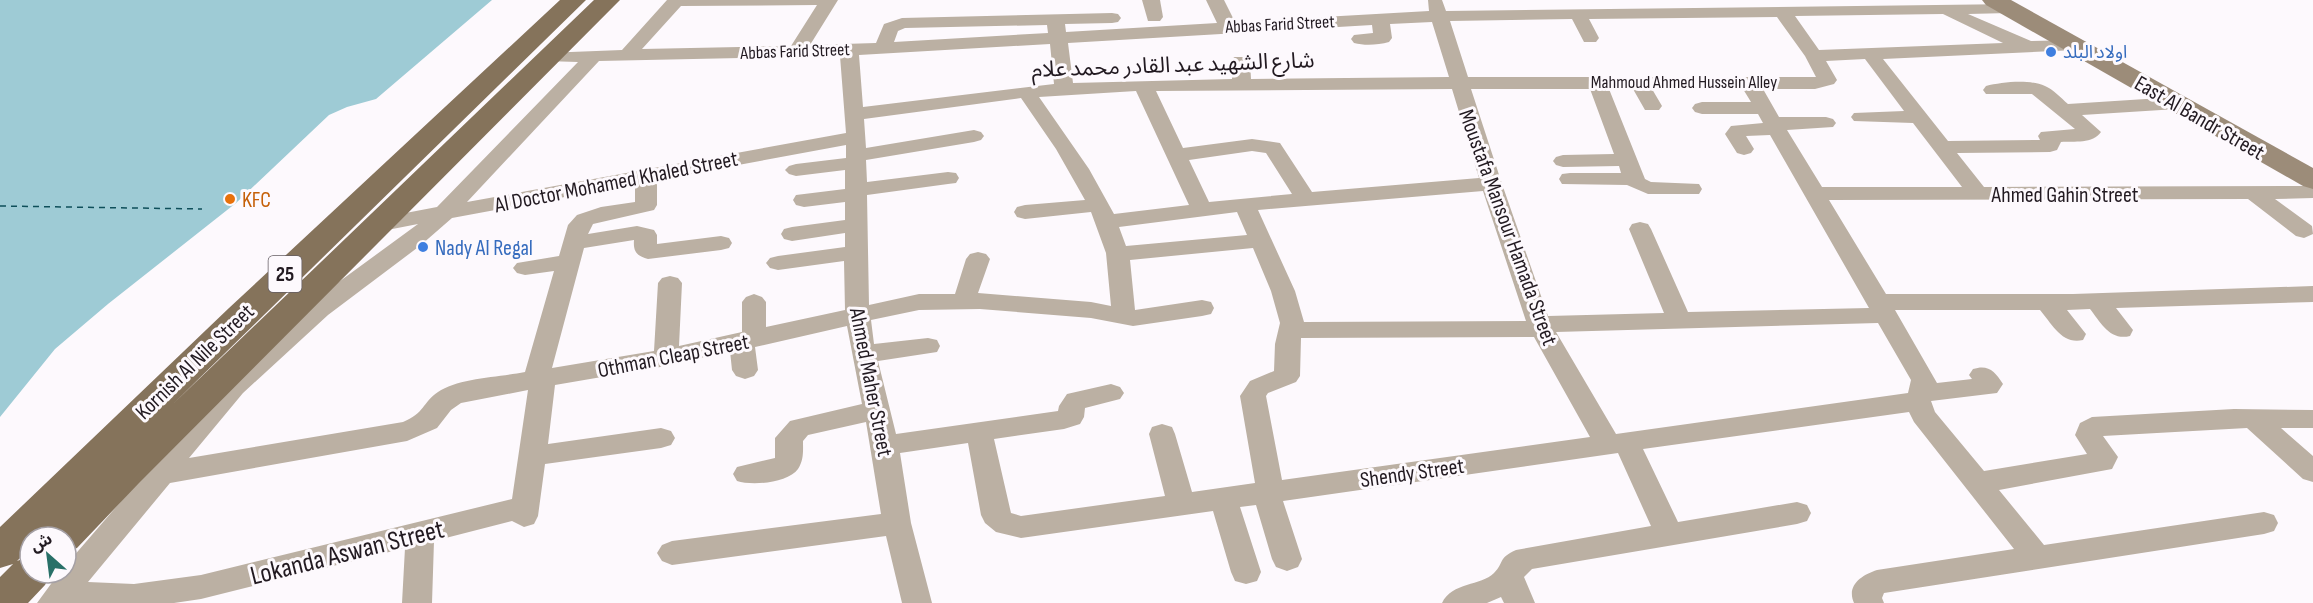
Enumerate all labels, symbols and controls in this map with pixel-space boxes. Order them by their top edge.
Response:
street label: Abbas Farid Street [1224,11,1336,38]
street label: Abbas Farid Street [739,39,851,64]
place label: اولاد البلد [2063,42,2127,63]
marker: اولاد البلد [2044,45,2058,59]
street label: شارع الشهيد عبد القادر محمد علام [1031,47,1315,86]
street label: East Al Bandr Street [2129,70,2269,167]
street label: Mahmoud Ahmed Hussein Alley [1591,72,1777,93]
street label: Moustafa Mansour Hamada Street [1452,106,1563,350]
street label: Al Doctor Mohamed Khaled Street [491,146,740,219]
street label: Ahmed Gahin Street [1991,182,2139,209]
place label: KFC [242,187,271,214]
marker: KFC [223,192,237,206]
place label: Nady Al Regal [435,235,533,262]
marker: Nady Al Regal [416,240,430,254]
road number: 25 [268,256,302,292]
street label: Kornish Al Nile Street [130,298,260,426]
street label: Ahmed Maher Street [843,305,898,459]
street label: Othman Cleap Street [595,329,752,384]
street label: Shendy Street [1358,453,1466,494]
street label: Lokanda Aswan Street [247,513,447,593]
north arrow [18,525,78,585]
text: ش [28,530,56,557]

